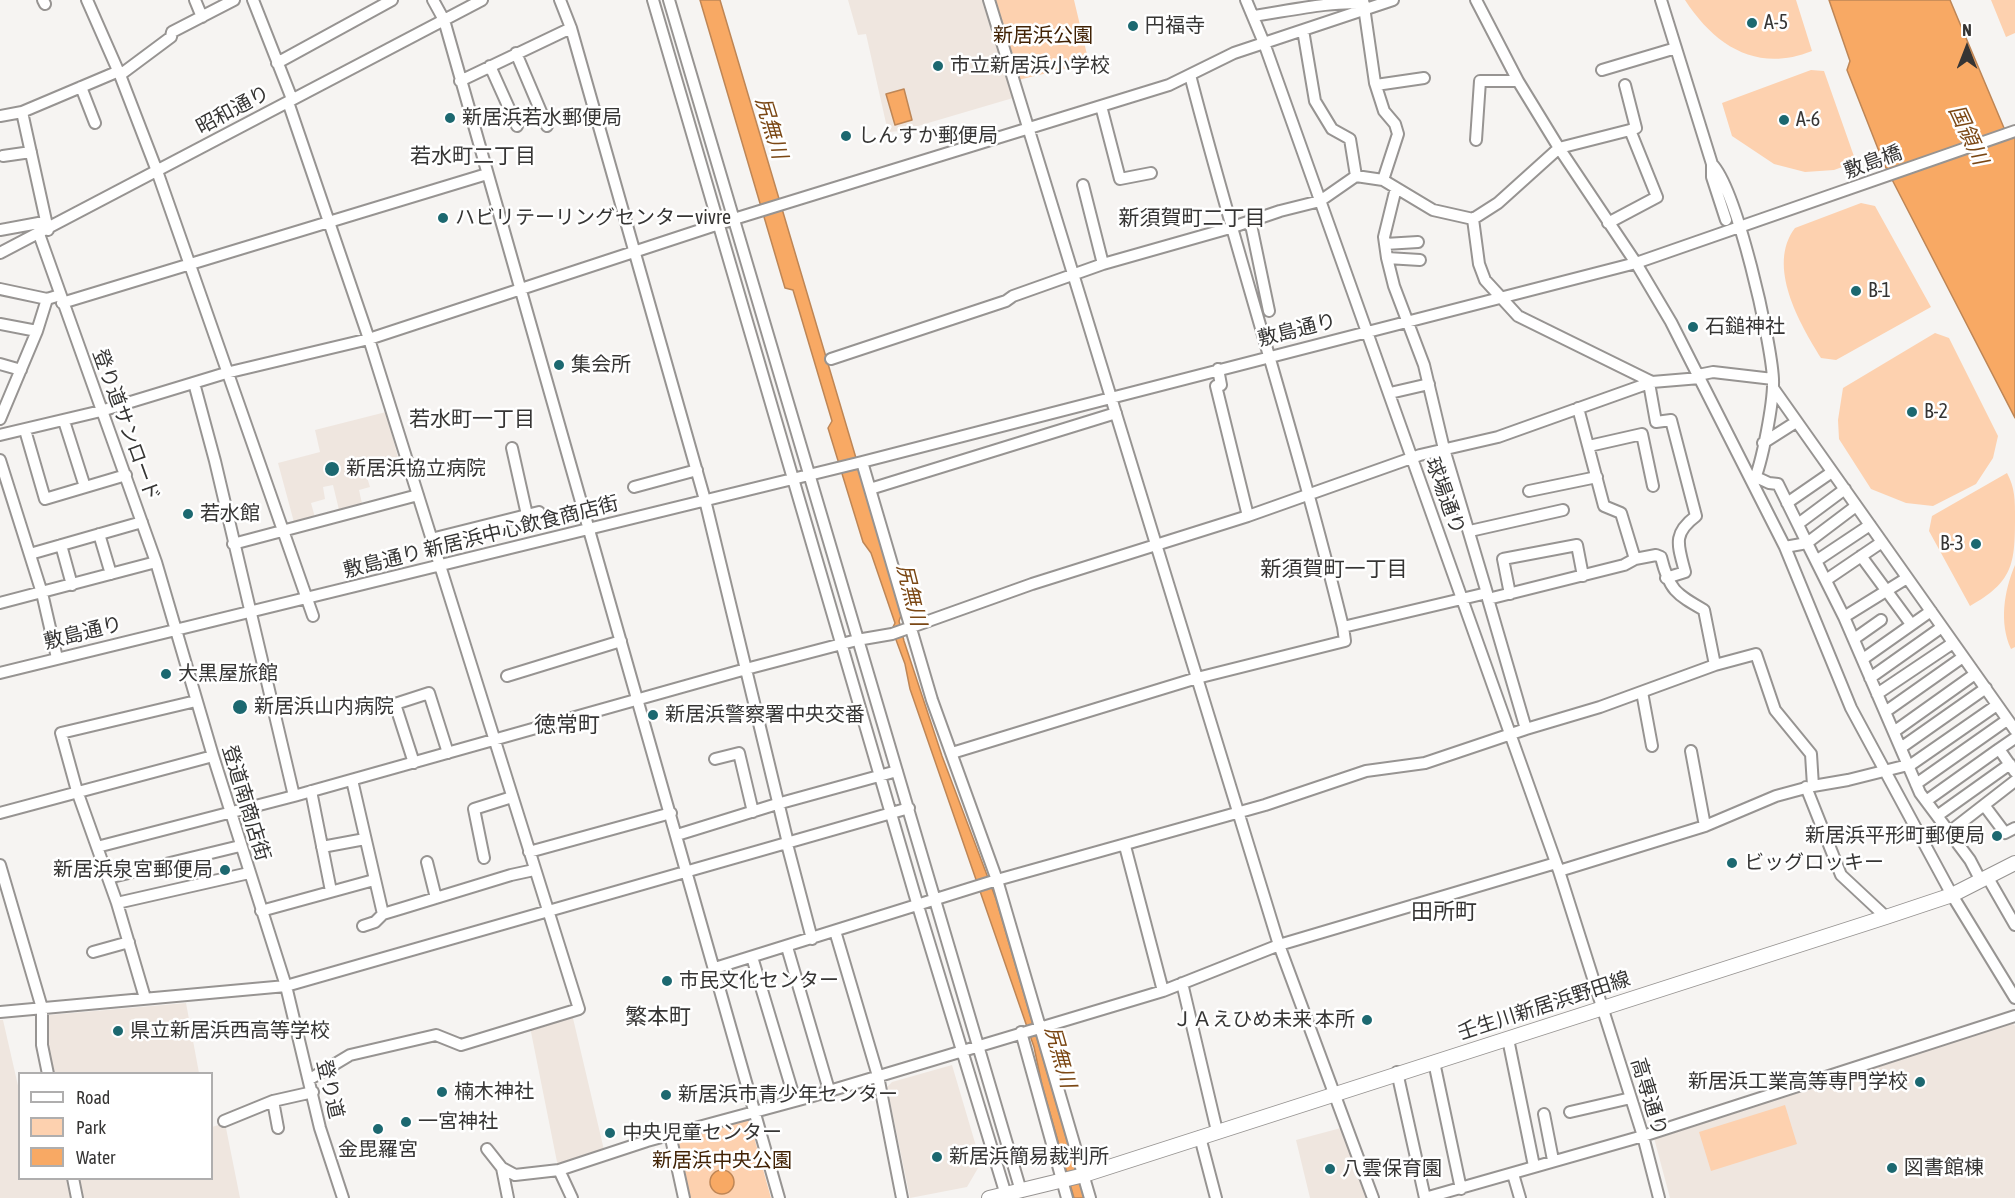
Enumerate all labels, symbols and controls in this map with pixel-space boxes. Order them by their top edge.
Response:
place label: A-5 [1764,11,1788,35]
place label: 円福寺 [1145,14,1205,38]
marker: A-5 [1745,16,1759,30]
north arrow [1937,18,1997,78]
marker: 円福寺 [1126,19,1140,33]
text: N [1962,21,1972,39]
park label: 新居浜公園 [993,24,1093,48]
place label: 市立新居浜小学校 [950,54,1110,78]
marker: 市立新居浜小学校 [931,59,945,73]
street label: 昭和通り [192,81,274,139]
water label: 尻無川 [750,94,792,162]
water label: 国領川 [1943,101,1993,169]
place label: 新居浜若水郵便局 [462,106,622,130]
place label: A-6 [1796,108,1820,132]
marker: 新居浜若水郵便局 [443,111,457,125]
marker: A-6 [1777,113,1791,127]
place label: しんすか郵便局 [858,124,998,148]
marker: しんすか郵便局 [839,129,853,143]
street label: 敷島橋 [1841,140,1905,184]
district label: 若水町二丁目 [410,143,536,169]
district label: 新須賀町二丁目 [1119,205,1265,231]
place label: ハビリテーリングセンターvivre [455,206,731,230]
marker: ハビリテーリングセンターvivre [436,211,450,225]
place label: B-1 [1868,279,1891,303]
marker: B-1 [1849,284,1863,298]
street label: 敷島通り [1255,309,1339,351]
place label: 石鎚神社 [1705,315,1785,339]
marker: 石鎚神社 [1686,320,1700,334]
street label: 登り道サンロード [87,346,165,504]
place label: 集会所 [571,353,631,377]
marker: 集会所 [552,358,566,372]
place label: B-2 [1924,400,1948,424]
marker: B-2 [1905,405,1919,419]
district label: 若水町一丁目 [409,406,535,432]
street label: 球場通り [1420,454,1470,538]
place label: 新居浜協立病院 [346,457,486,481]
marker: 新居浜協立病院 [323,460,341,478]
street label: 敷島通り 新居浜中心飲食商店街 [341,491,621,583]
place label: 若水館 [200,502,260,526]
marker: 若水館 [181,507,195,521]
place label: B-3 [1940,532,1964,556]
marker: B-3 [1969,537,1983,551]
district label: 新須賀町一丁目 [1261,556,1407,582]
water label: 尻無川 [891,561,931,629]
street label: 敷島通り [41,612,125,654]
place label: 大黒屋旅館 [178,662,278,686]
marker: 大黒屋旅館 [159,667,173,681]
place label: 新居浜山内病院 [254,695,394,719]
marker: 新居浜山内病院 [231,698,249,716]
place label: 新居浜警察署中央交番 [665,703,865,727]
marker: 新居浜警察署中央交番 [646,708,660,722]
district label: 徳常町 [534,712,600,738]
street label: 登道南商店街 [217,742,275,864]
place label: 新居浜平形町郵便局 [1805,824,1985,848]
marker: 新居浜平形町郵便局 [1990,829,2004,843]
place label: ビッグロッキー [1744,851,1884,875]
marker: ビッグロッキー [1725,856,1739,870]
place label: 新居浜泉宮郵便局 [53,858,213,882]
marker: 新居浜泉宮郵便局 [218,863,232,877]
district label: 田所町 [1411,899,1477,925]
street label: 壬生川新居浜野田線 [1455,967,1633,1045]
place label: 市民文化センター [679,969,839,993]
marker: 市民文化センター [660,974,674,988]
district label: 繁本町 [625,1004,691,1030]
place label: ＪＡえひめ未来 本所 [1172,1008,1355,1032]
marker: ＪＡえひめ未来 本所 [1360,1013,1374,1027]
place label: 県立新居浜西高等学校 [130,1019,330,1043]
water label: 尻無川 [1039,1023,1081,1091]
marker: 県立新居浜西高等学校 [111,1024,125,1038]
street label: 高専通り [1626,1055,1672,1139]
street label: 登り道 [312,1057,348,1121]
place label: 新居浜工業高等専門学校 [1688,1070,1908,1094]
legend [18,1072,213,1180]
marker: 新居浜工業高等専門学校 [1913,1075,1927,1089]
place label: 楠木神社 [454,1080,534,1104]
place label: 新居浜市青少年センター [678,1083,898,1107]
marker: 楠木神社 [435,1085,449,1099]
text: Road [76,1087,110,1108]
marker: 新居浜市青少年センター [659,1088,673,1102]
place label: 一宮神社 [418,1110,498,1134]
marker: 一宮神社 [399,1115,413,1129]
text: Park [76,1117,106,1138]
place label: 中央児童センター [622,1121,782,1145]
marker: 金毘羅宮 [371,1122,385,1136]
marker: 中央児童センター [603,1126,617,1140]
place label: 金毘羅宮 [338,1138,418,1162]
place label: 新居浜簡易裁判所 [949,1145,1109,1169]
text: Water [76,1147,115,1168]
park label: 新居浜中央公園 [652,1149,792,1173]
marker: 新居浜簡易裁判所 [930,1150,944,1164]
place label: 図書館棟 [1904,1156,1984,1180]
place label: 八雲保育園 [1342,1157,1442,1181]
marker: 図書館棟 [1885,1161,1899,1175]
marker: 八雲保育園 [1323,1162,1337,1176]

